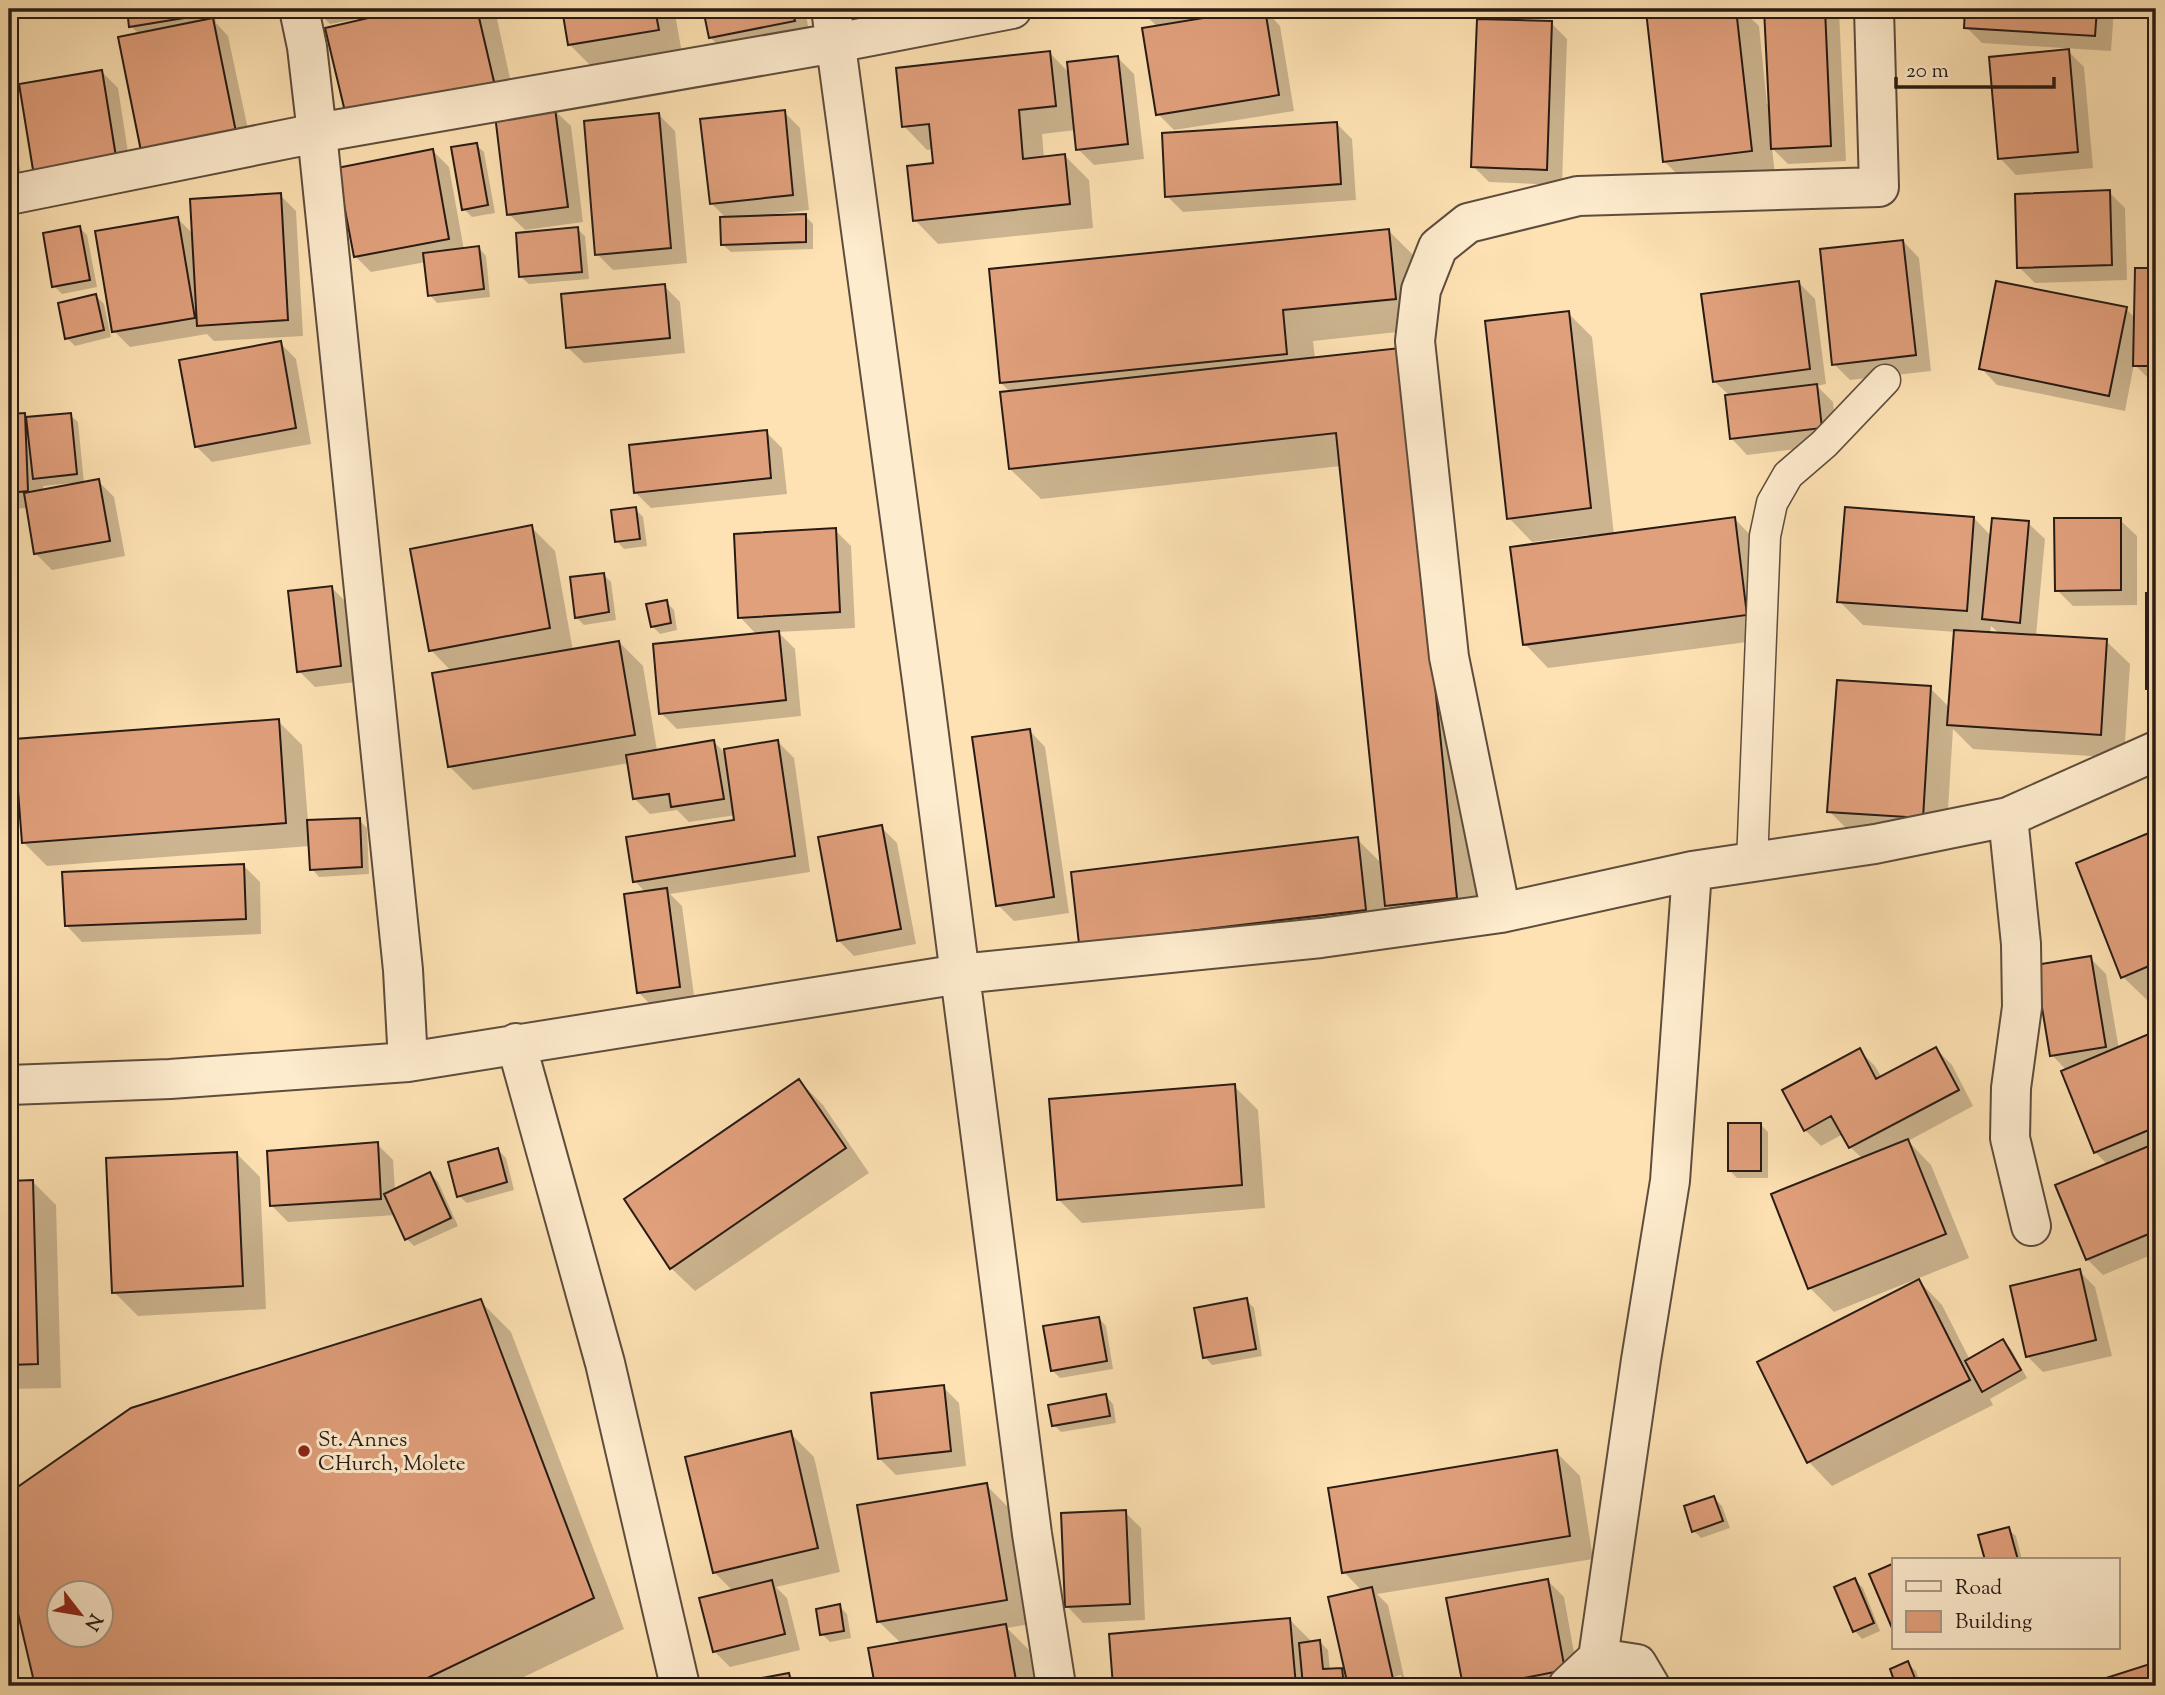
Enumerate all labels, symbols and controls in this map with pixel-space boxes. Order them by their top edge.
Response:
scale bar [1896,46,2053,90]
text: 20 m [1906,57,1949,87]
place label: St. Annes CHurch, Molete [318,1426,466,1480]
marker: St. Annes CHurch, Molete [296,1443,312,1459]
legend [1892,1558,2120,1650]
text: Road [1955,1574,2002,1604]
north arrow [46,1580,116,1650]
text: N [77,1608,108,1635]
text: Building [1955,1608,2032,1638]

